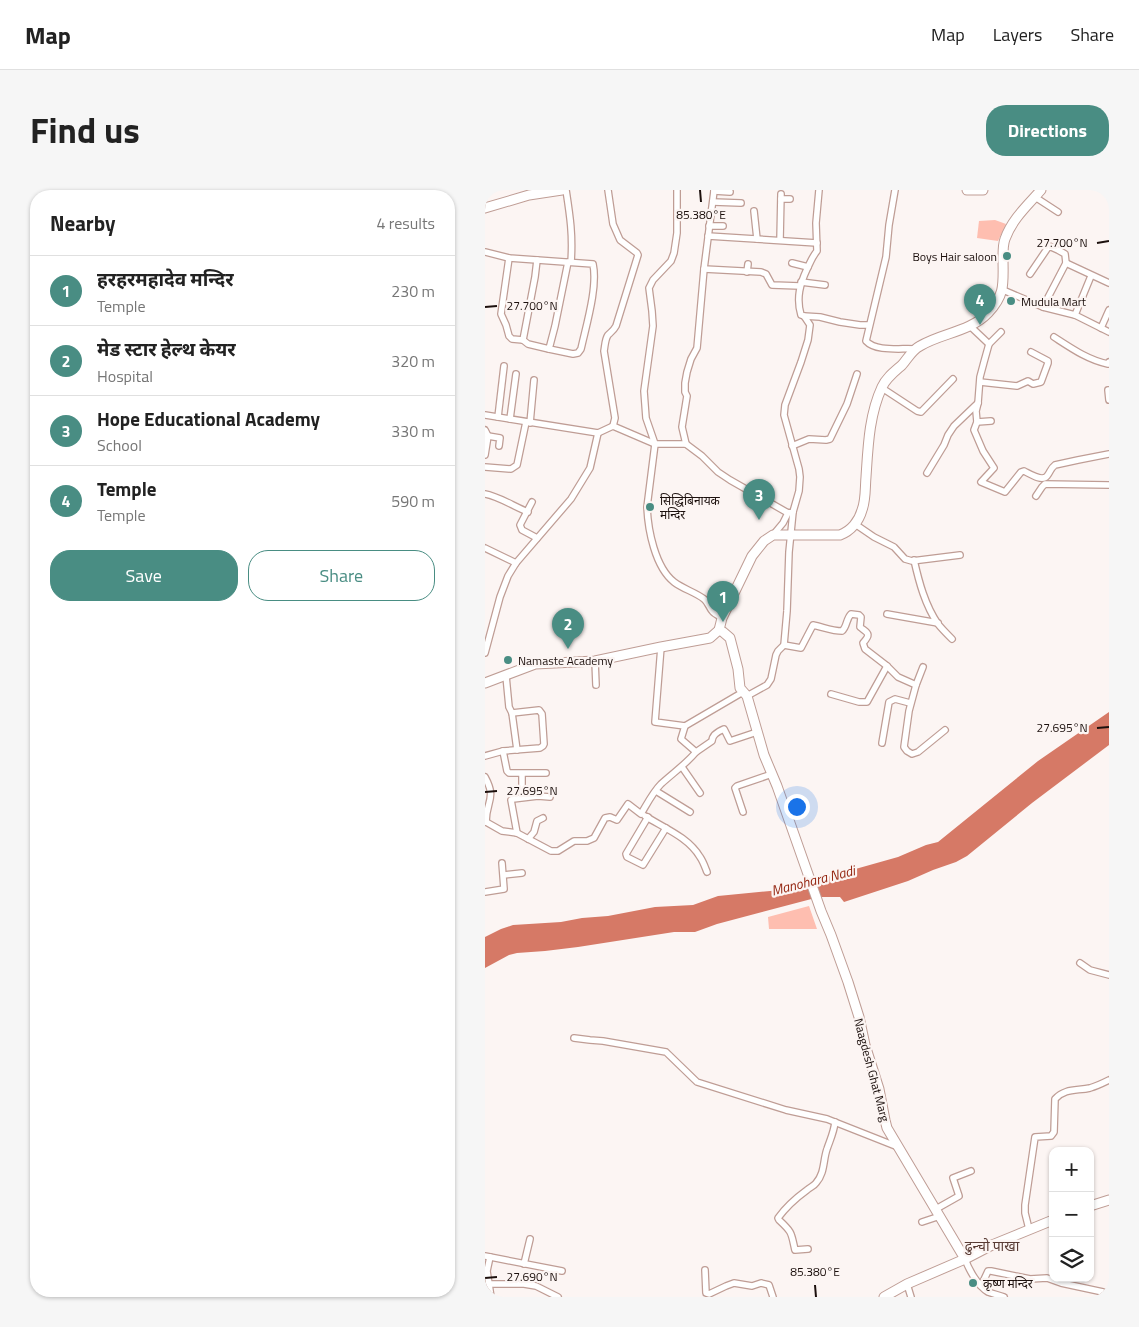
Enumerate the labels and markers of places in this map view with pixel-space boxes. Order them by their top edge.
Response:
place label: Boys Hair saloon [912,247,997,266]
marker: Boys Hair saloon [1001,250,1013,262]
pin: 4 [964,284,996,325]
place label: Mudula Mart [1021,292,1087,311]
marker: Mudula Mart [1005,295,1017,307]
pin: 3 [743,479,775,520]
place label: सिद्धिबिनायक मन्दिर [660,491,721,524]
marker: सिद्धिबिनायक मन्दिर [644,501,656,513]
pin: 1 [707,581,739,622]
pin: 2 [552,608,584,649]
place label: Namaste Academy [518,651,613,670]
marker: Namaste Academy [502,654,514,666]
place label: कृष्ण मन्दिर [983,1274,1034,1293]
marker: कृष्ण मन्दिर [967,1277,979,1289]

